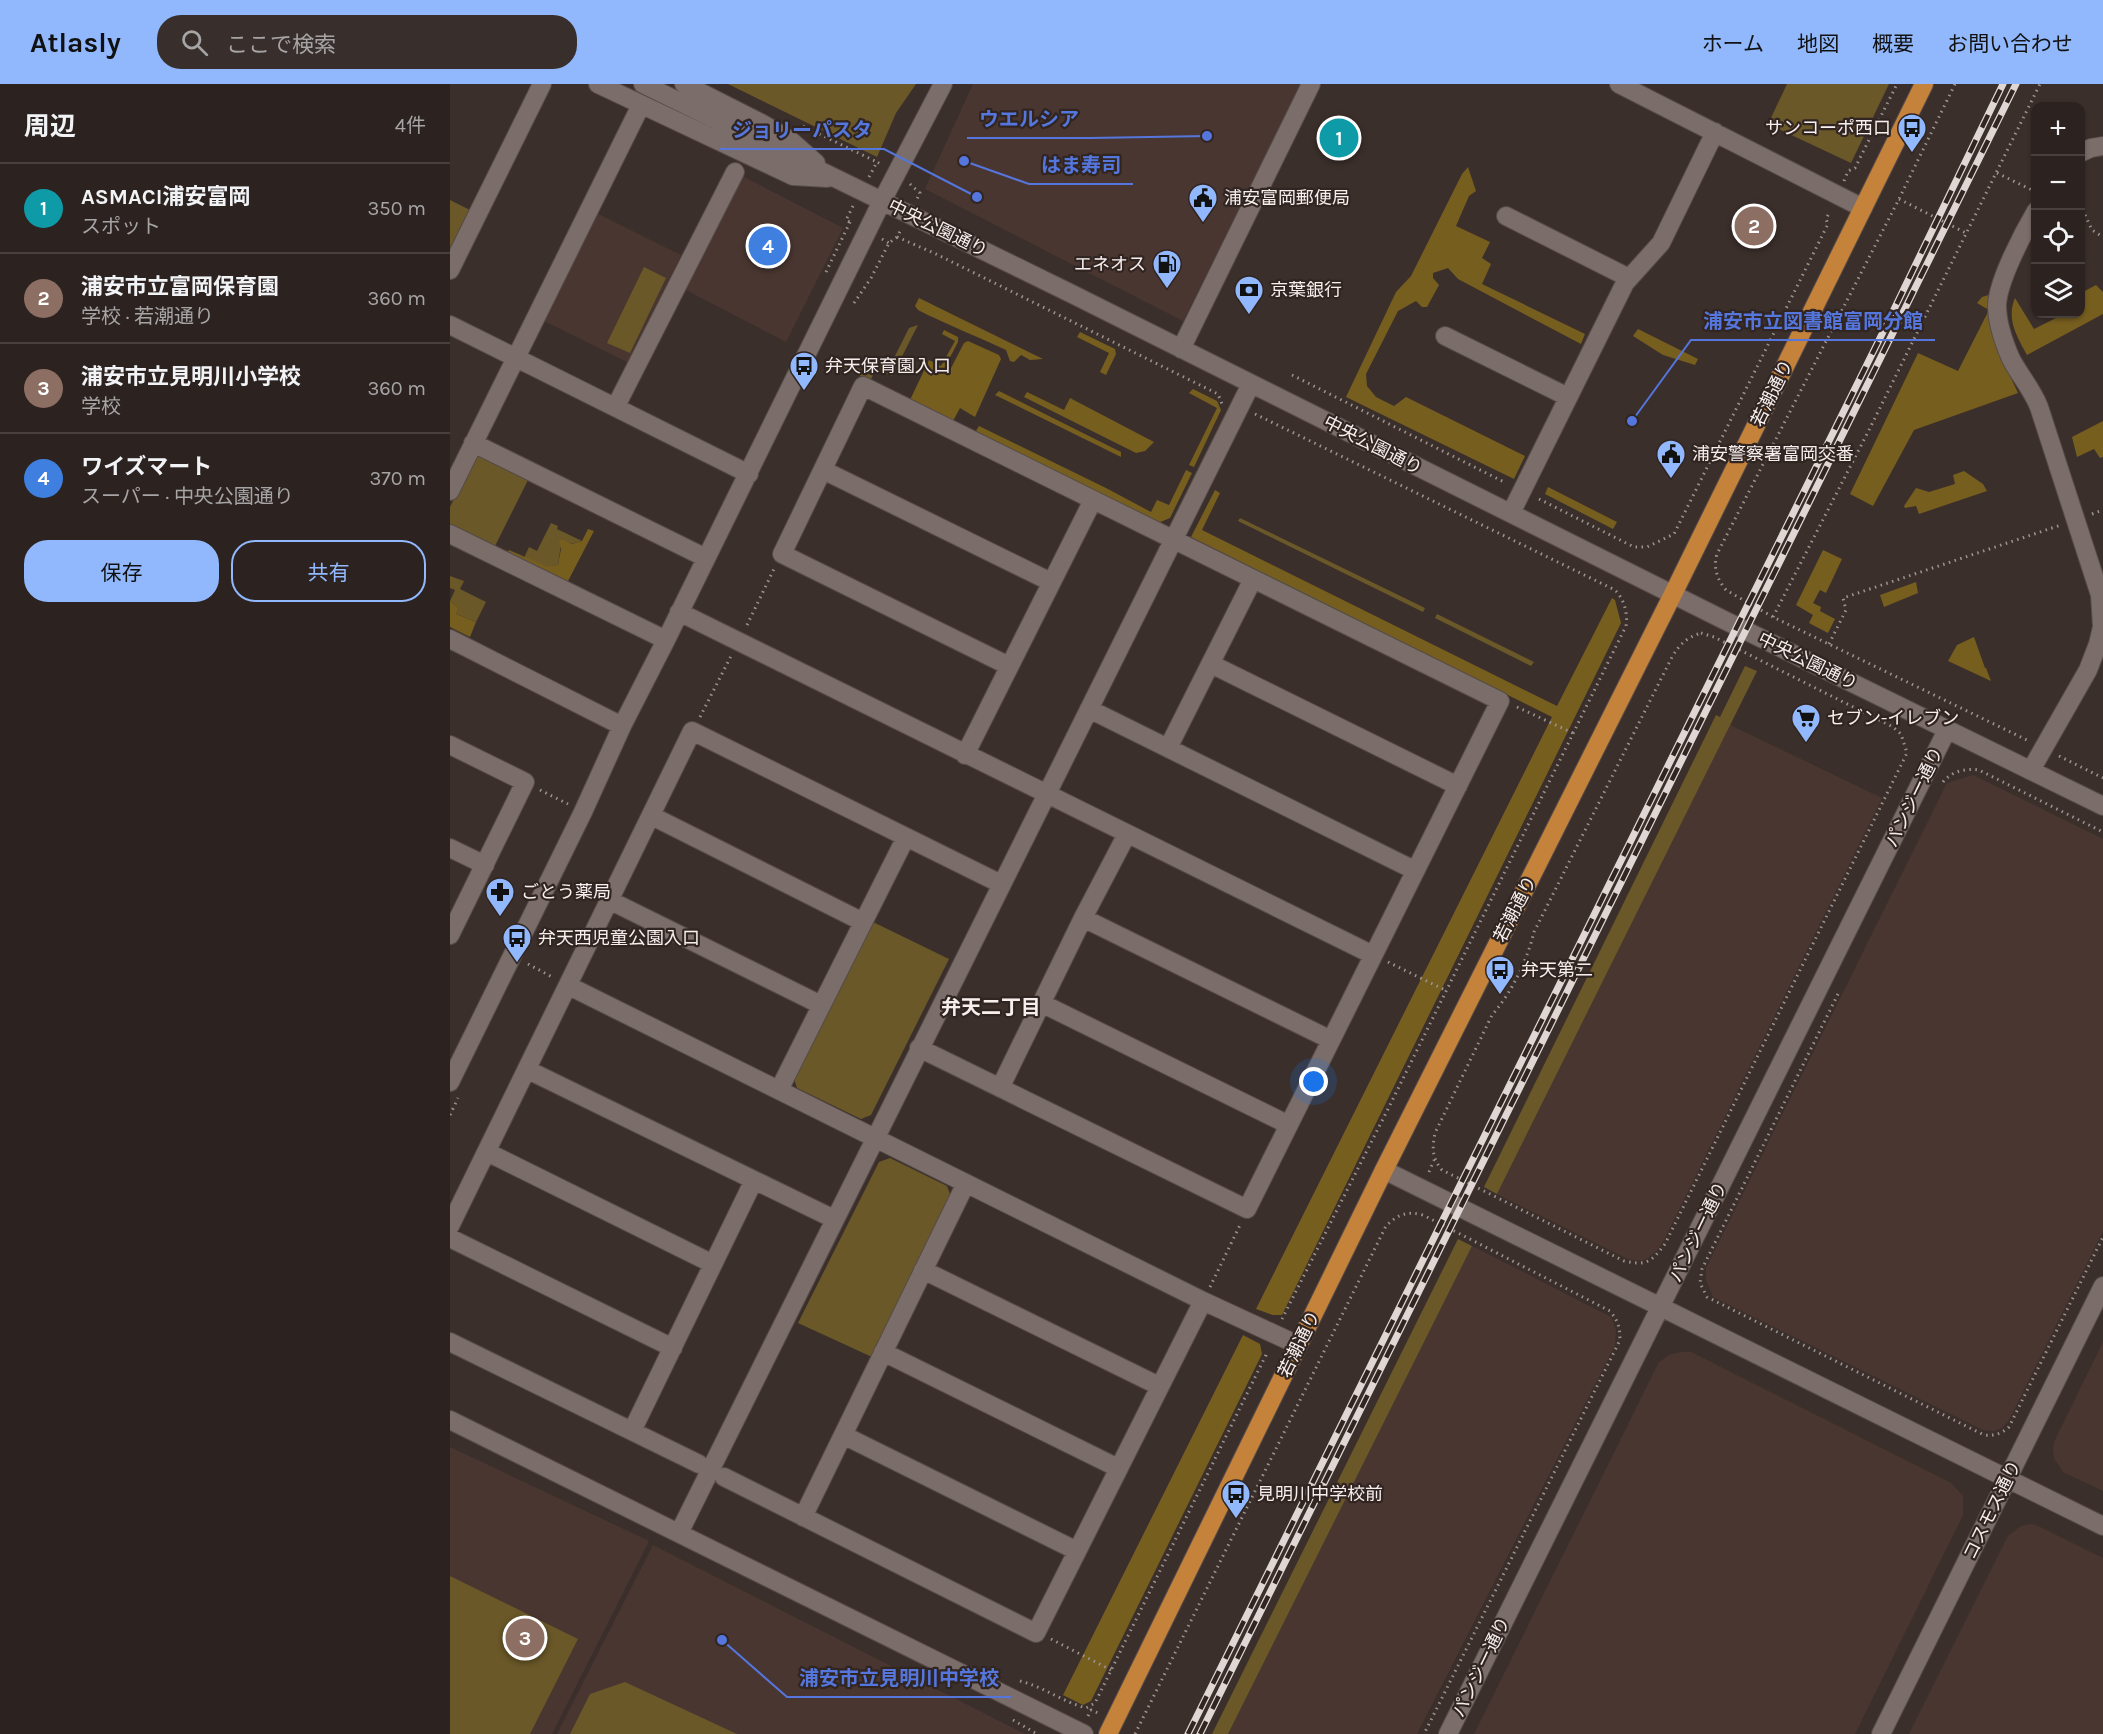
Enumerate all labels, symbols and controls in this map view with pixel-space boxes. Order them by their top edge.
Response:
search box [157,15,577,69]
text: Atlasly [30,26,121,59]
icon: search [178,26,211,59]
text: ここで検索 [226,32,336,58]
text: ホーム [1702,32,1764,56]
text: 地図 [1797,32,1839,56]
text: 概要 [1872,32,1914,56]
text: お問い合わせ [1947,32,2073,56]
callout: ウエルシア [967,100,1091,138]
map controls [2031,102,2085,318]
button: + [2031,102,2085,156]
text: ウエルシア [979,108,1079,131]
text: 周辺 [24,111,76,142]
callout: ジョリーパスタ [720,111,884,149]
bus stop icon: サンコーポ西口 [1896,112,1928,154]
text: 4件 [395,114,426,137]
pin: 1 [1320,116,1358,160]
place label: サンコーポ西口 [1765,117,1891,139]
text: ジョリーパスタ [732,119,872,142]
callout: はま寿司 [1029,146,1133,184]
text: はま寿司 [1041,154,1121,177]
button: − [2031,156,2085,210]
public building icon: 浦安富岡郵便局 [1187,182,1219,224]
text: ASMACI浦安富岡 [81,184,250,210]
place label: 浦安富岡郵便局 [1224,187,1350,209]
street label: 中央公園通り [885,194,991,262]
text: 1 [40,197,47,220]
text: 350 m [368,197,426,220]
pin: 2 [1734,204,1774,248]
button: locate [2031,210,2085,264]
text: スポット [81,215,161,238]
pin: 4 [748,224,788,268]
fuel station icon: エネオス [1151,248,1183,290]
place label: エネオス [1074,253,1146,275]
button: layers [2031,264,2085,318]
text: 浦安市立富岡保育園 [81,274,279,300]
bank icon: 京葉銀行 [1233,274,1265,316]
place label: 京葉銀行 [1270,279,1342,301]
text: 2 [37,287,50,310]
text: 360 m [367,287,426,310]
callout: 浦安市立図書館富岡分館 [1691,302,1935,340]
text: 学校 · 若潮通り [81,305,214,328]
text: 浦安市立図書館富岡分館 [1703,310,1923,333]
bus stop icon: 弁天保育園入口 [788,350,820,392]
place label: 弁天保育園入口 [825,355,951,377]
street label: 若潮通り [1746,356,1798,430]
text: 浦安市立見明川小学校 [81,364,301,390]
text: 3 [37,377,50,400]
text: 360 m [367,377,426,400]
text: 学校 [81,395,121,418]
street label: 中央公園通り [1320,411,1426,479]
public building icon: 浦安警察署富岡交番 [1655,438,1687,480]
place label: 浦安警察署富岡交番 [1692,443,1854,465]
text: ワイズマート [81,454,212,480]
text: 4 [38,467,49,490]
text: 370 m [369,467,426,490]
text: スーパー · 中央公園通り [81,485,294,508]
button: 保存 [24,540,219,602]
button: 共有 [231,540,426,602]
street label: 中央公園通り [1755,627,1861,695]
supermarket icon: セブン-イレブン [1790,702,1822,744]
place label: セブン-イレブン [1827,707,1959,729]
street label: パンジー通り [1880,743,1948,851]
street label: 若潮通り [1489,872,1541,946]
pharmacy icon: ごとう薬局 [484,876,516,918]
place label: ごとう薬局 [521,881,611,903]
bus stop icon: 弁天西児童公園入口 [501,922,533,964]
place label: 弁天西児童公園入口 [538,927,700,949]
bus stop icon: 弁天第二 [1484,954,1516,996]
place label: 弁天第二 [1521,959,1593,981]
district label: 弁天二丁目 [941,996,1041,1019]
your location [1299,1067,1328,1096]
street label: パンジー通り [1664,1178,1732,1286]
street label: 若潮通り [1273,1307,1325,1381]
street label: コスモス通り [1958,1457,2026,1563]
bus stop icon: 見明川中学校前 [1220,1478,1252,1520]
place label: 見明川中学校前 [1257,1483,1383,1505]
street label: パンジー通り [1447,1613,1515,1721]
pin: 3 [506,1616,544,1660]
callout: 浦安市立見明川中学校 [787,1659,1011,1697]
text: 浦安市立見明川中学校 [799,1667,999,1690]

